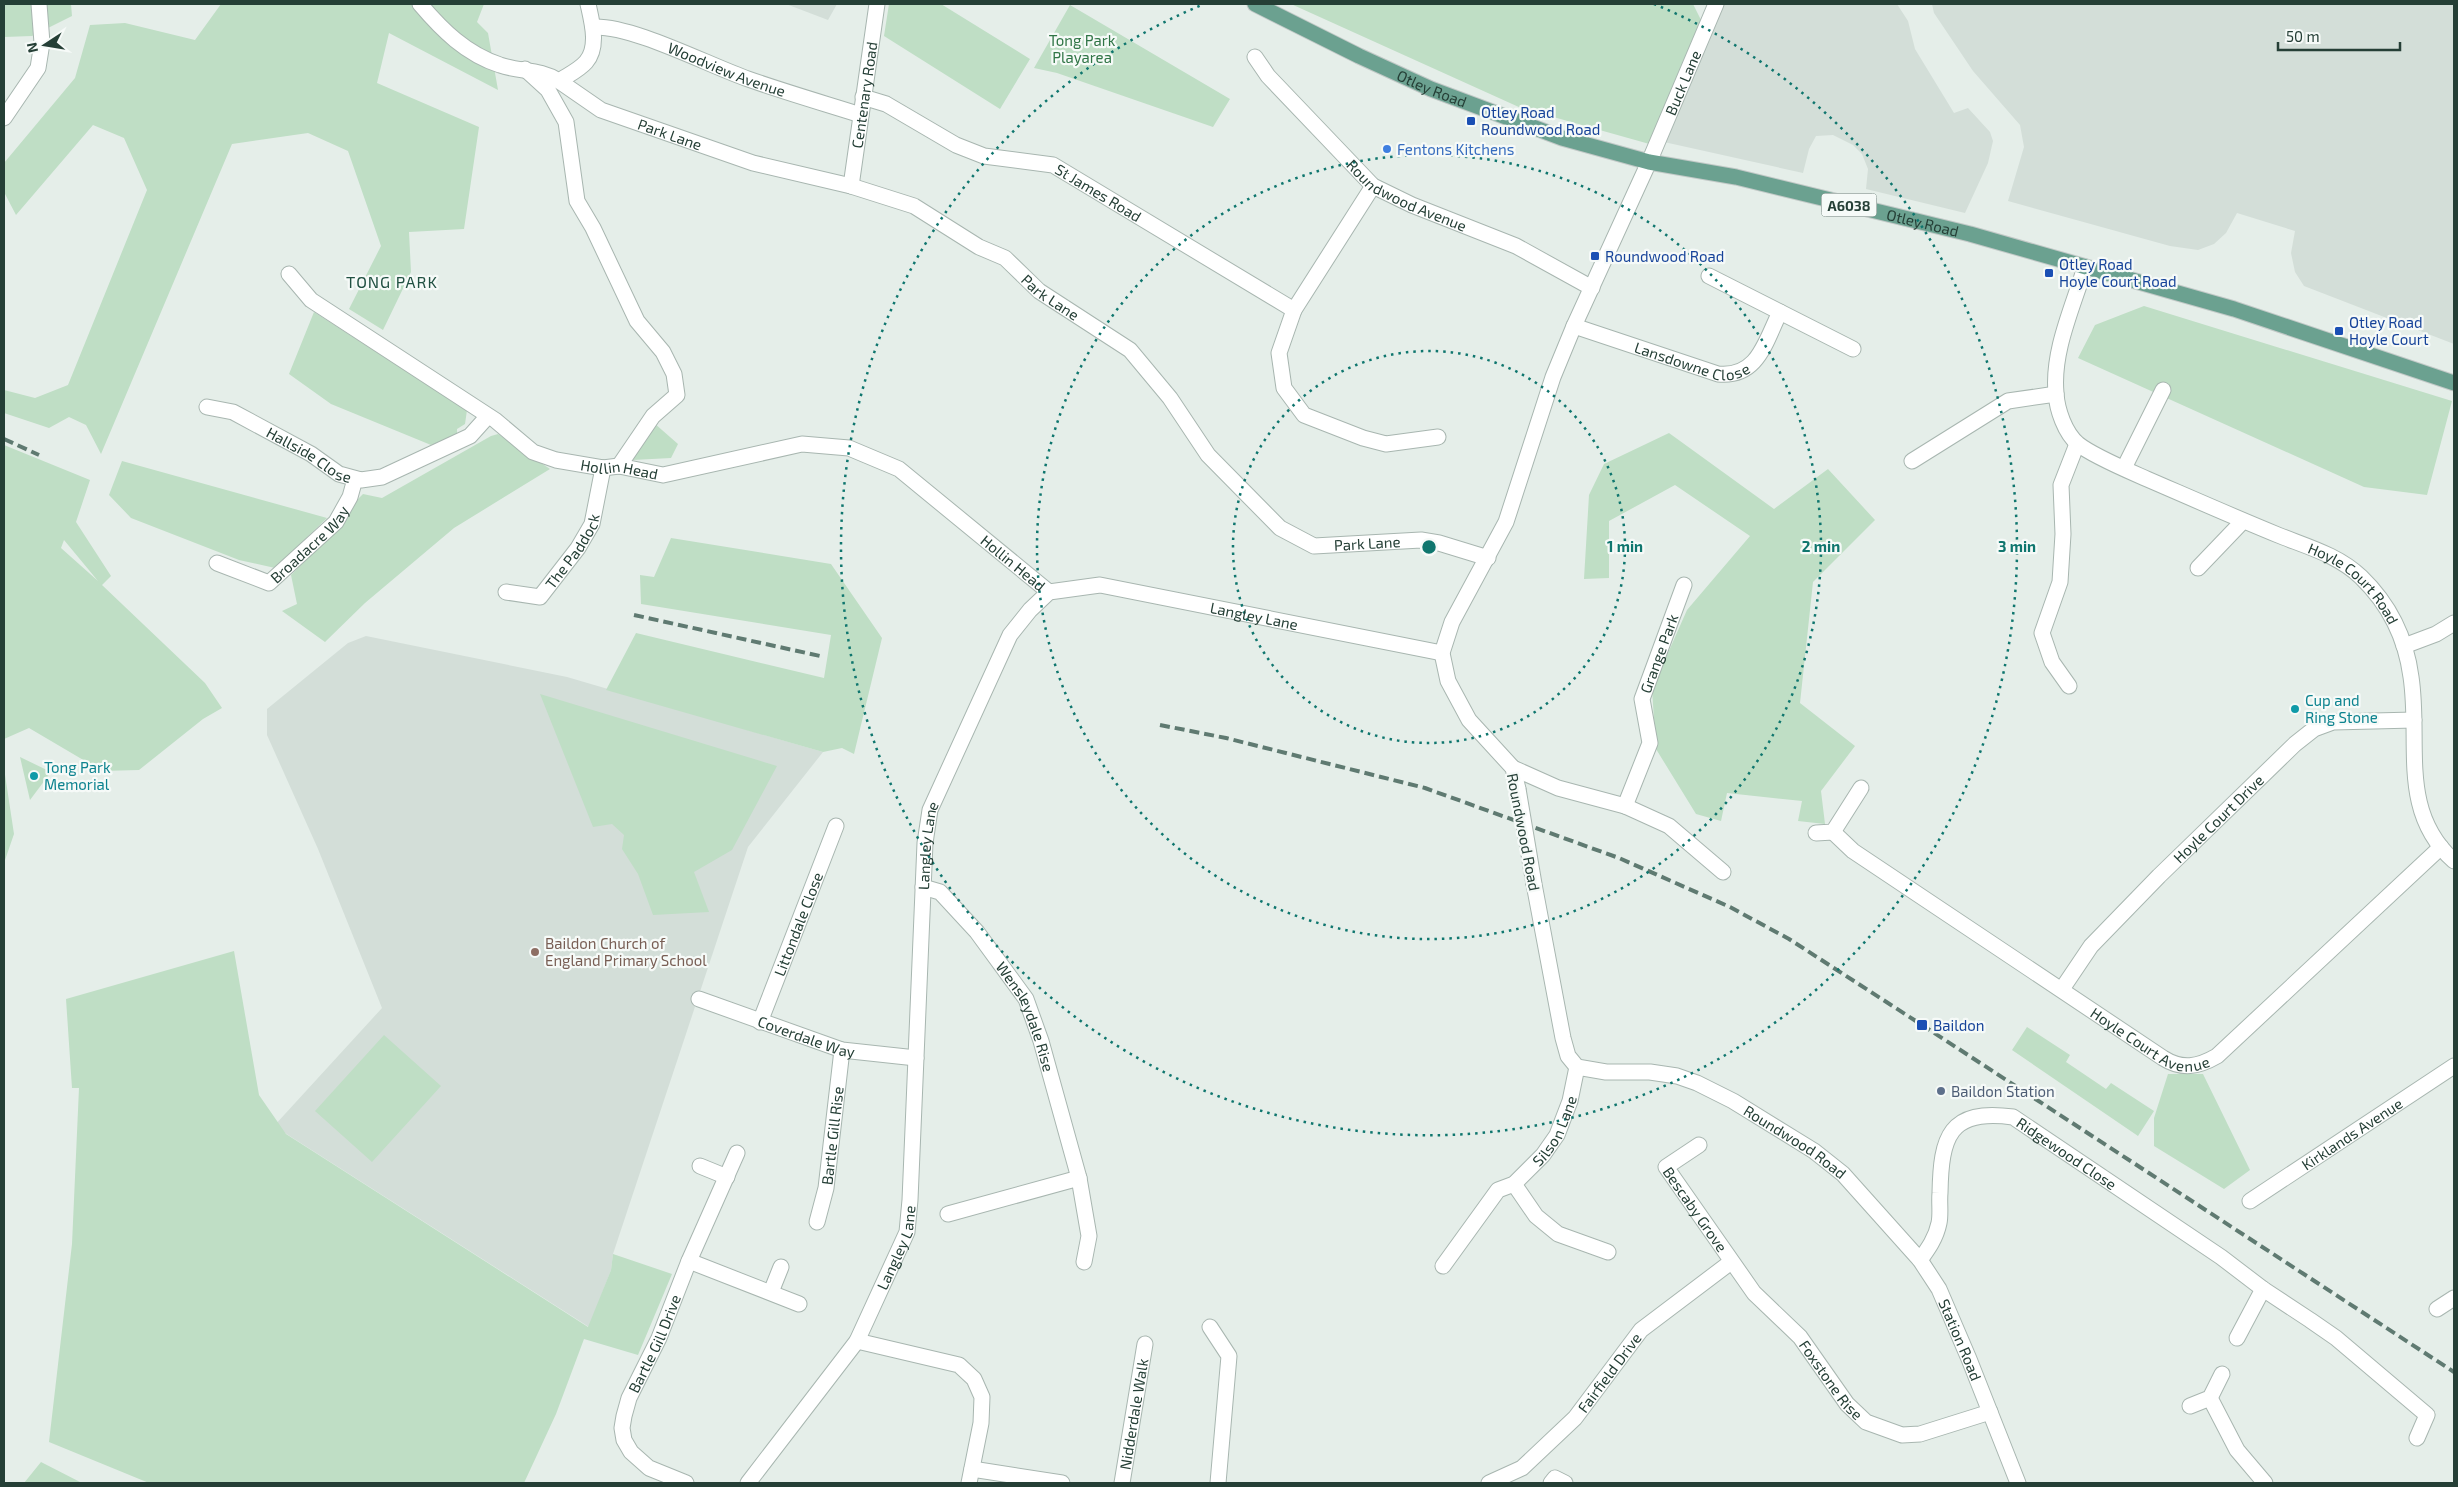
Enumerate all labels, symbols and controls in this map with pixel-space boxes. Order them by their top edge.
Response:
north arrow [20,20,70,70]
scale bar [2278,20,2400,52]
text: 50 m [2286,27,2320,45]
park label: Tong Park Playarea [1049,31,1116,66]
street label: Woodview Avenue [665,38,788,100]
street label: Centenary Road [847,40,881,149]
text: N [22,41,41,55]
street label: Buck Lane [1661,47,1704,118]
street label: Otley Road [1394,66,1469,111]
place label: Otley Road Roundwood Road [1481,103,1600,138]
street label: Park Lane [635,115,704,153]
marker: Otley Road Roundwood Road [1465,115,1477,127]
place label: Fentons Kitchens [1397,140,1514,158]
marker: Fentons Kitchens [1381,143,1393,155]
street label: Roundwood Avenue [1343,156,1469,235]
street label: St James Road [1052,160,1145,225]
road number: A6038 [1822,194,1876,216]
street label: Otley Road [1885,205,1961,240]
place label: Roundwood Road [1605,247,1724,265]
marker: Roundwood Road [1589,250,1601,262]
place label: Otley Road Hoyle Court Road [2059,255,2176,290]
marker: Otley Road Hoyle Court Road [2043,267,2055,279]
street label: Park Lane [1018,270,1083,324]
district label: TONG PARK [346,272,438,291]
place label: Otley Road Hoyle Court [2349,313,2429,348]
marker: Otley Road Hoyle Court [2333,325,2345,337]
street label: Lansdowne Close [1632,338,1753,384]
street label: Hallside Close [264,423,353,486]
street label: Hollin Head [579,455,660,483]
street label: Broadacre Way [266,502,352,587]
street label: The Paddock [541,512,603,592]
street label: Hollin Head [977,531,1049,594]
street label: Park Lane [1333,532,1401,554]
text: 1 min [1607,537,1643,555]
text: 2 min [1802,537,1840,555]
text: 3 min [1998,537,2036,555]
centre of rings [1420,538,1438,556]
street label: Hoyle Court Road [2306,538,2403,627]
street label: Langley Lane [1209,598,1300,633]
street label: Grange Park [1636,611,1682,695]
place label: Cup and Ring Stone [2305,691,2378,726]
marker: Cup and Ring Stone [2289,703,2301,715]
place label: Tong Park Memorial [44,758,111,793]
marker: Tong Park Memorial [28,770,40,782]
street label: Hoyle Court Drive [2169,771,2267,866]
street label: Roundwood Road [1504,772,1544,892]
street label: Langley Lane [914,798,942,890]
street label: Littondale Close [770,870,826,979]
place label: Baildon Church of England Primary School [545,934,707,969]
marker: Baildon Church of England Primary School [529,946,541,958]
street label: Wensleydale Rise [993,958,1058,1074]
street label: Hoyle Court Avenue [2087,1003,2212,1075]
street label: Coverdale Way [756,1012,856,1060]
place label: Baildon [1933,1016,1985,1034]
marker: Baildon [1915,1018,1929,1032]
place label: Baildon Station [1951,1082,2055,1100]
street label: Bartle Gill Rise [817,1085,847,1186]
marker: Baildon Station [1935,1085,1947,1097]
street label: Silson Lane [1528,1094,1580,1170]
street label: Kirklands Avenue [2298,1094,2406,1174]
street label: Roundwood Road [1741,1101,1850,1182]
street label: Ridgewood Close [2013,1113,2120,1193]
street label: Bescaby Grove [1659,1163,1731,1255]
street label: Langley Lane [873,1205,918,1293]
street label: Bartle Gill Drive [624,1292,684,1396]
street label: Station Road [1935,1296,1986,1383]
street label: Fairfield Drive [1573,1329,1645,1416]
street label: Foxstone Rise [1796,1336,1867,1423]
street label: Nidderdale Walk [1115,1357,1152,1471]

